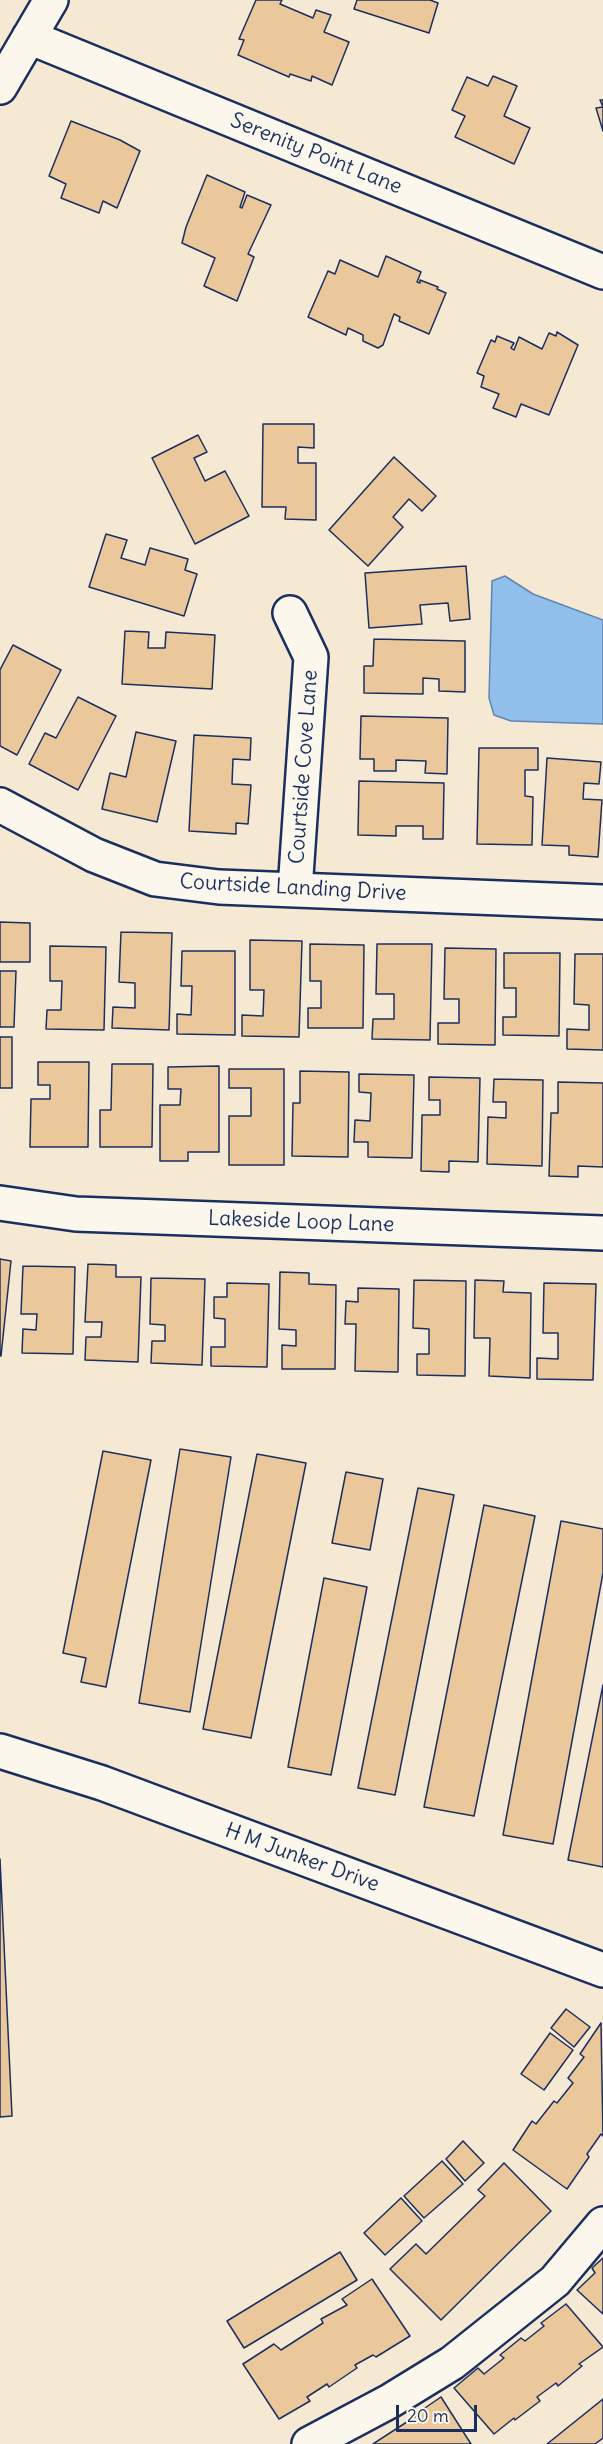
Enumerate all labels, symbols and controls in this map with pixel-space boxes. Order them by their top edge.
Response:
street label: Serenity Point Lane [227,108,405,200]
street label: Courtside Cove Lane [285,669,323,865]
street label: Courtside Landing Drive [179,869,407,907]
street label: Lakeside Loop Lane [207,1206,395,1238]
street label: H M Junker Drive [221,1818,383,1898]
scale bar [399,2393,480,2431]
text: 20 m [407,2404,449,2427]

